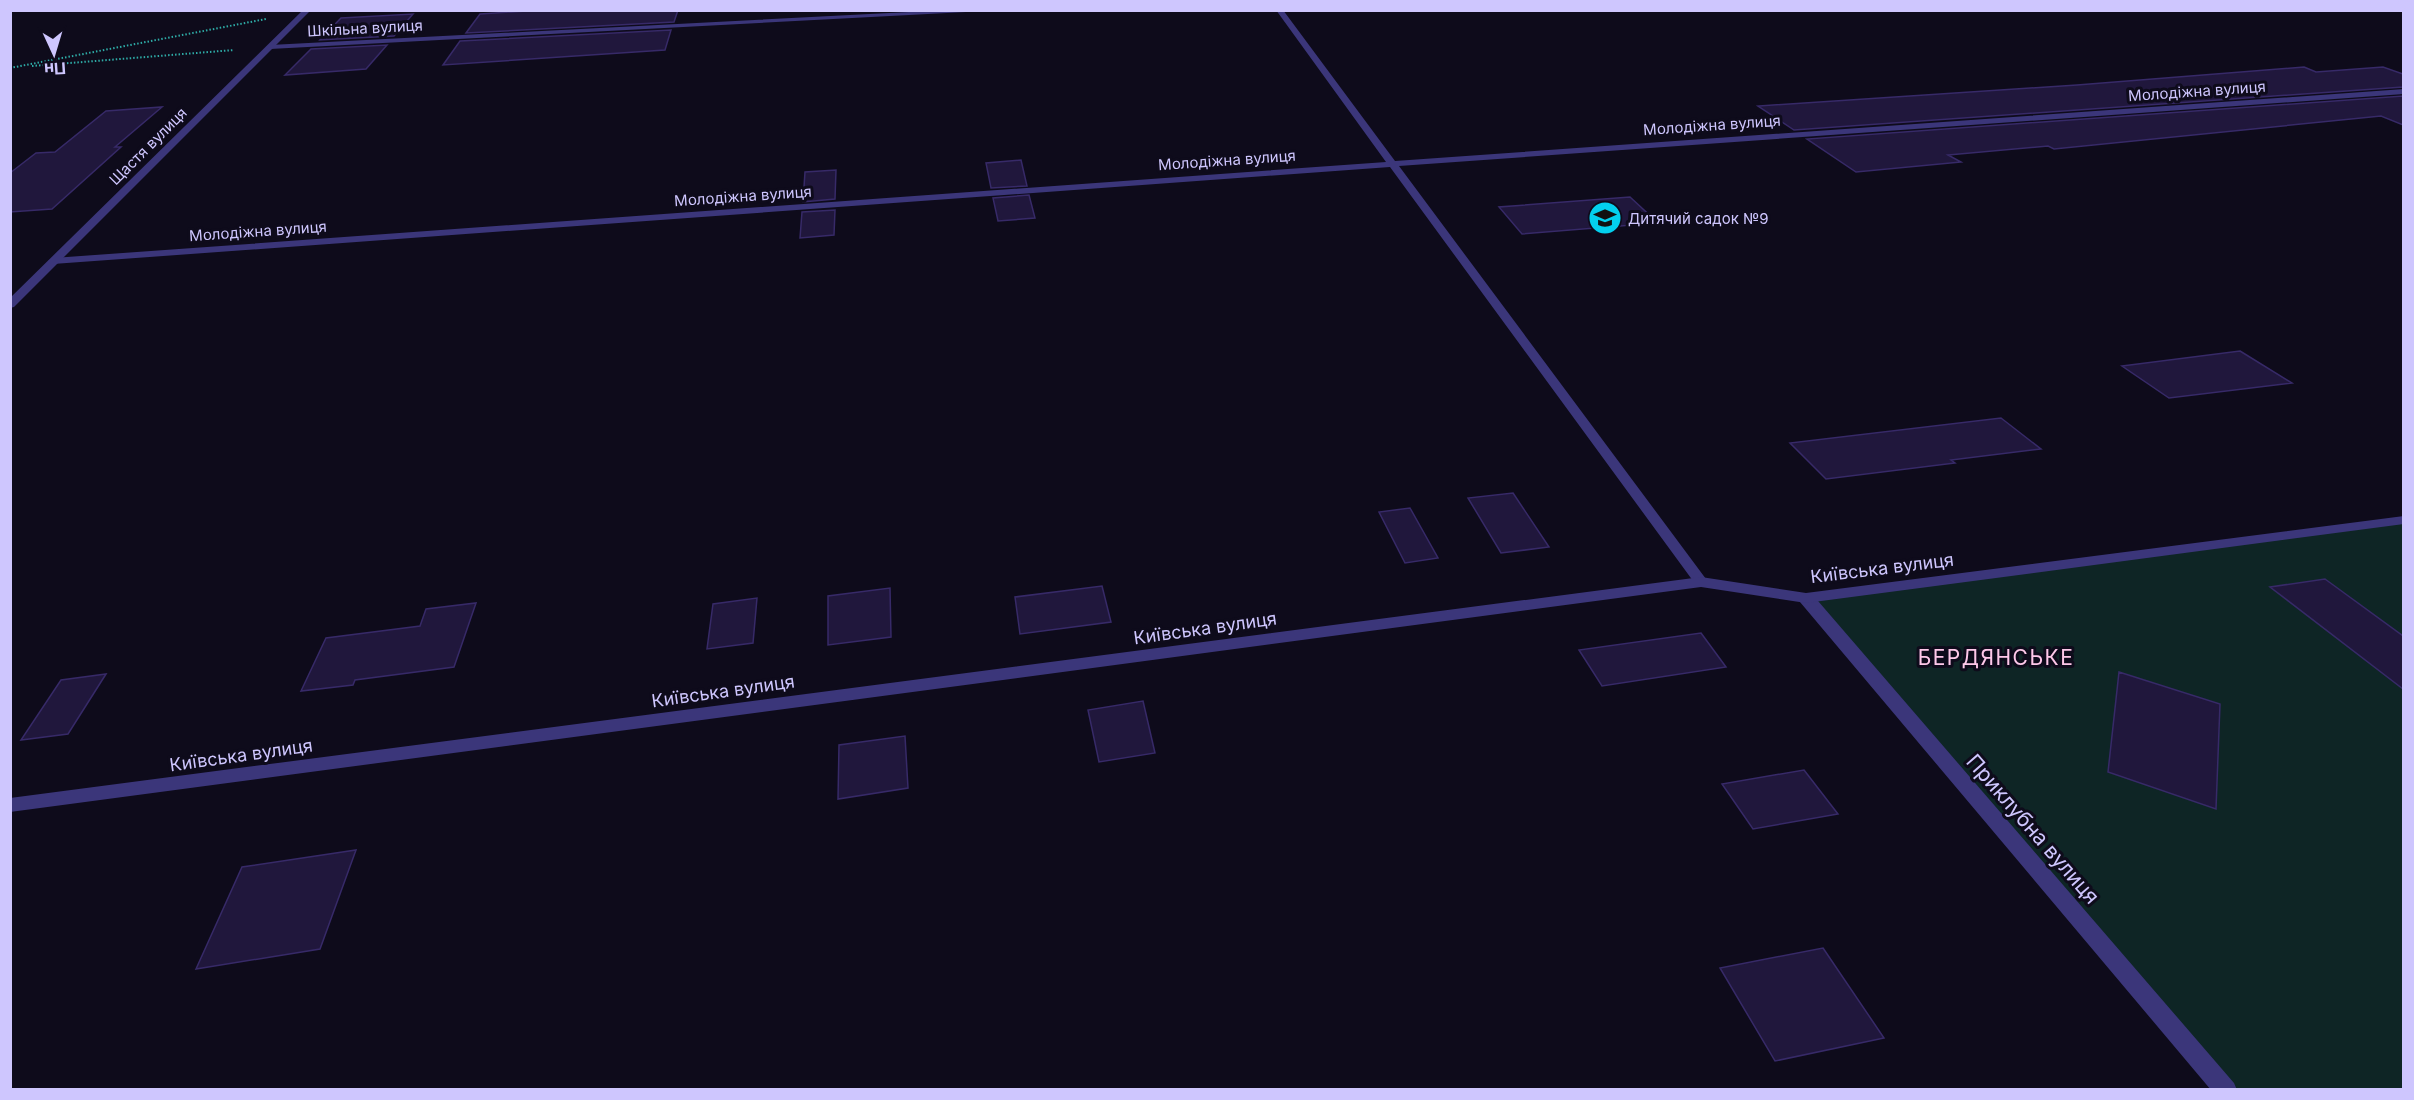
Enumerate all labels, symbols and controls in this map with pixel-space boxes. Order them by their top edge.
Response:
street label: Шкільна вулиця [307,15,423,41]
north arrow [24,24,84,84]
text: Пн [43,58,67,80]
street label: Молодіжна вулиця [2128,77,2266,105]
street label: Щастя вулиця [105,103,191,189]
street label: Молодіжна вулиця [1643,111,1781,139]
street label: Молодіжна вулиця [1158,146,1296,174]
street label: Молодіжна вулиця [674,182,812,210]
school or university icon: Дитячий садок №9 [1587,200,1623,236]
place label: Дитячий садок №9 [1628,209,1769,228]
street label: Молодіжна вулиця [189,217,327,245]
street label: Київська вулиця [1809,549,1955,587]
street label: Київська вулиця [1132,608,1278,648]
district label: БЕРДЯНСЬКЕ [1918,645,2074,670]
street label: Київська вулиця [650,671,796,711]
street label: Київська вулиця [168,735,314,775]
street label: Приклубна вулиця [1961,749,2105,909]

